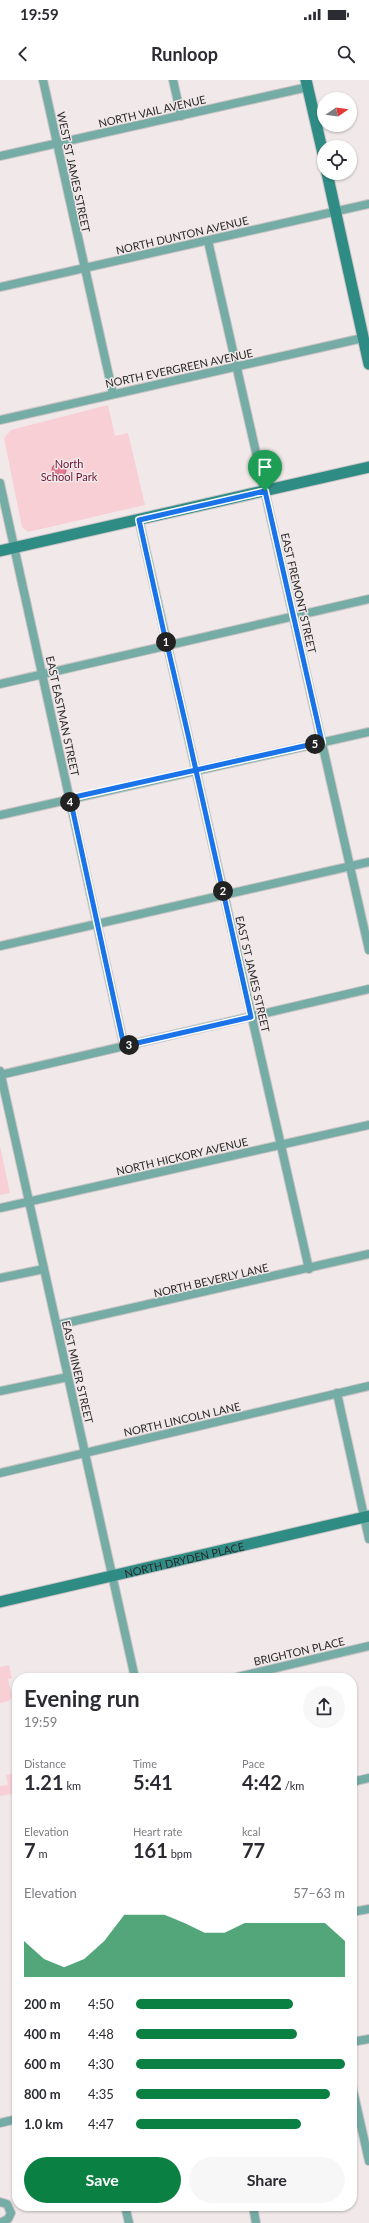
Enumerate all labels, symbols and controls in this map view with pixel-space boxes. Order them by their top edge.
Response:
text: 19:59 [20,5,59,23]
icon: back [12,43,34,65]
text: Runloop [151,43,218,65]
icon: search [335,43,357,65]
street label: NORTH VAIL AVENUE [97,92,207,130]
north arrow [317,92,357,132]
map controls [317,92,357,180]
street label: WEST ST JAMES STREET [55,110,93,234]
button: locate [317,140,357,180]
street label: NORTH DUNTON AVENUE [114,213,250,257]
street label: NORTH EVERGREEN AVENUE [104,346,254,390]
pin [248,450,282,491]
icon: arrive [254,456,276,478]
park label: North School Park [41,457,98,483]
street label: EAST FREMONT STREET [279,532,319,655]
pin: 1 [156,632,176,652]
text: 1 [163,635,169,648]
street label: EAST EASTMAN STREET [44,655,82,778]
pin: 5 [305,734,325,754]
text: 5 [312,737,318,750]
pin: 4 [60,792,80,812]
text: 4 [67,795,73,808]
pin: 2 [213,881,233,901]
text: 2 [220,884,226,897]
street label: EAST ST JAMES STREET [233,914,273,1034]
pin: 3 [119,1035,139,1055]
text: 3 [126,1038,132,1051]
street label: NORTH HICKORY AVENUE [115,1134,249,1178]
street label: NORTH BEVERLY LANE [152,1260,270,1300]
street label: EAST MINER STREET [60,1319,96,1425]
street label: NORTH LINCOLN LANE [122,1399,242,1439]
street label: NORTH DRYDEN PLACE [123,1539,245,1579]
street label: BRIGHTON PLACE [252,1634,346,1668]
text: Evening run [24,1685,140,1712]
button: share [303,1686,345,1728]
text: 19:59 [24,1714,57,1730]
text: Distance [24,1757,66,1770]
text: Time [133,1757,157,1770]
text: Pace [242,1757,265,1770]
text: 1.21 [24,1770,64,1794]
text: 5:41 [133,1770,173,1794]
text: 4:42 [242,1770,282,1794]
text: km [64,1779,81,1792]
text: /km [282,1779,304,1792]
text: Elevation [24,1825,69,1838]
text: Heart rate [133,1825,182,1838]
text: kcal [242,1825,261,1838]
text: 7 [24,1838,36,1862]
text: 161 [133,1838,168,1862]
text: 77 [242,1838,265,1862]
text: m [36,1847,47,1860]
text: bpm [168,1847,192,1860]
text: Elevation [24,1885,77,1901]
text: 57–63 m [293,1885,345,1901]
text: 200 m [24,1996,61,2012]
text: 4:50 [88,1996,114,2012]
text: 400 m [24,2026,61,2042]
text: 4:48 [88,2026,114,2042]
text: 600 m [24,2056,61,2072]
text: 4:30 [88,2056,114,2072]
text: 800 m [24,2086,61,2102]
text: 4:35 [88,2086,114,2102]
text: 1.0 km [24,2116,63,2132]
text: 4:47 [88,2116,114,2132]
button: Save [24,2157,181,2203]
button: Share [189,2157,345,2203]

